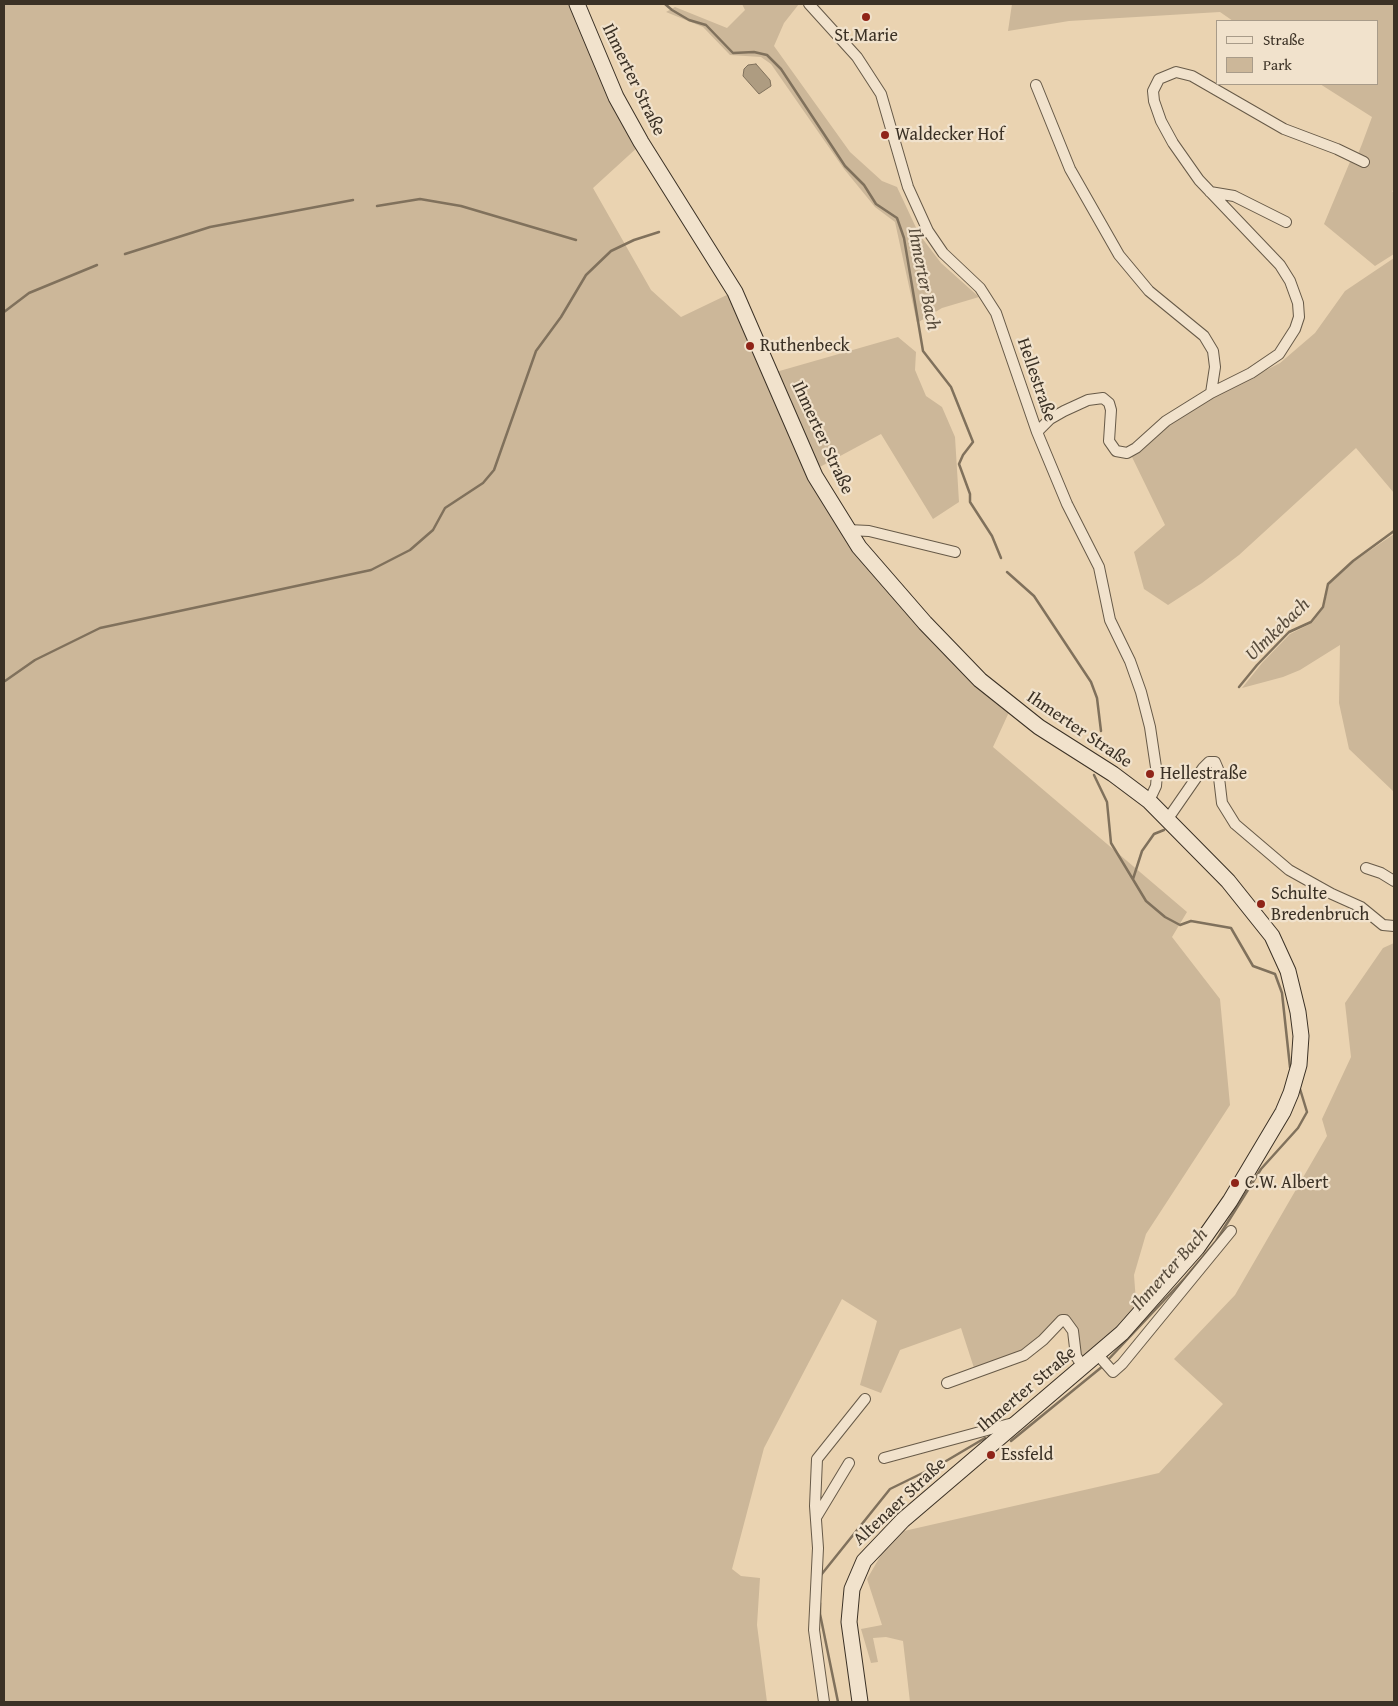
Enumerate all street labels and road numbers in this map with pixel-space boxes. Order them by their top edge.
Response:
street label: Ihmerter Straße [596,20,670,140]
street label: Hellestraße [1012,335,1060,425]
street label: Ihmerter Straße [786,378,858,498]
street label: Ihmerter Straße [1022,687,1136,773]
street label: Ihmerter Straße [973,1342,1081,1438]
street label: Altenaer Straße [849,1453,951,1551]

